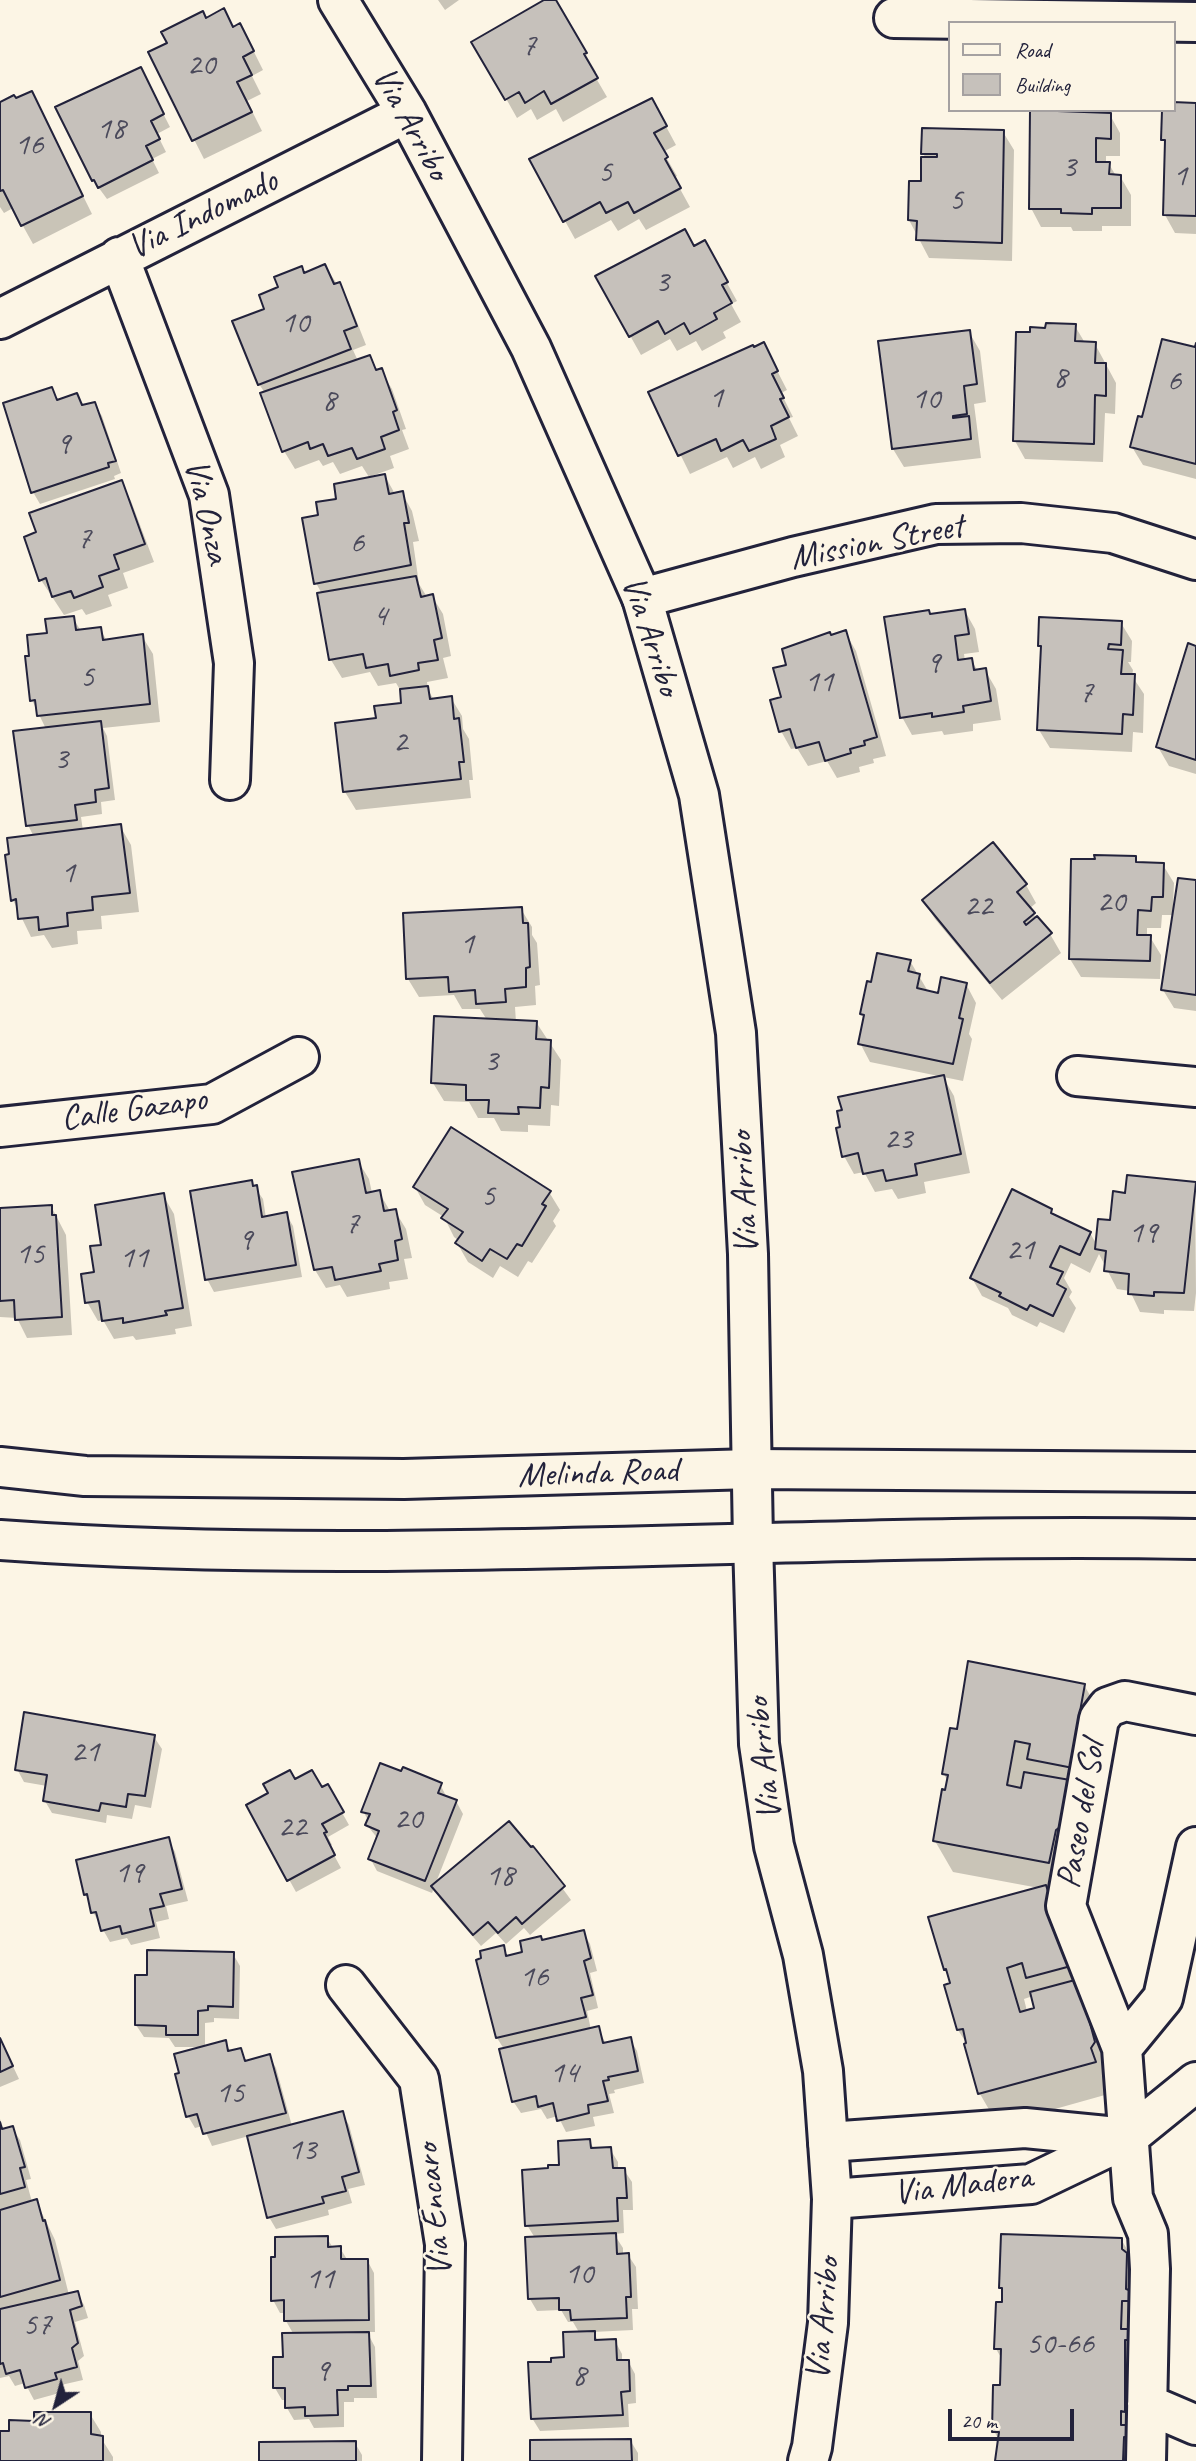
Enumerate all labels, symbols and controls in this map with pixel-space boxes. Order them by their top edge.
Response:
legend [948,21,1175,112]
house number: 7 [522,28,536,66]
text: Road [1015,37,1050,63]
house number: 20 [187,47,215,85]
street label: Via Arribo [362,60,458,188]
text: Building [1015,72,1070,98]
house number: 18 [97,111,125,149]
house number: 16 [15,127,43,165]
house number: 3 [1062,149,1076,187]
house number: 5 [598,154,612,192]
house number: 1 [1173,158,1187,196]
street label: Via Indomado [121,161,285,269]
house number: 5 [949,182,963,220]
house number: 3 [655,264,669,302]
house number: 10 [281,305,309,343]
house number: 8 [1053,360,1067,398]
house number: 6 [1167,363,1181,401]
house number: 1 [709,380,723,418]
house number: 10 [912,381,940,419]
house number: 8 [322,383,336,421]
house number: 9 [56,426,70,464]
street label: Via Onza [174,456,238,568]
street label: Mission Street [787,506,967,580]
house number: 7 [77,521,91,559]
house number: 6 [350,525,364,563]
street label: Via Arribo [611,571,689,701]
house number: 4 [373,598,387,636]
house number: 9 [926,645,940,683]
house number: 5 [80,659,94,697]
house number: 11 [805,664,833,702]
house number: 7 [1079,675,1093,713]
house number: 2 [393,724,407,762]
house number: 3 [54,741,68,779]
house number: 1 [61,855,75,893]
house number: 20 [1097,884,1125,922]
house number: 22 [964,888,992,926]
house number: 1 [460,926,474,964]
house number: 3 [484,1043,498,1081]
street label: Calle Gazapo [59,1079,209,1141]
house number: 23 [884,1121,912,1159]
street label: Via Arribo [721,1131,769,1255]
house number: 5 [481,1178,495,1216]
house number: 7 [345,1206,359,1244]
house number: 19 [1129,1215,1157,1253]
house number: 9 [238,1222,252,1260]
house number: 21 [1006,1232,1034,1270]
house number: 15 [16,1236,44,1274]
house number: 11 [120,1240,148,1278]
street label: Melinda Road [517,1450,679,1498]
street label: Via Arribo [738,1696,792,1822]
house number: 21 [71,1734,99,1772]
street label: Paseo del Sol [1048,1738,1116,1892]
house number: 20 [394,1801,422,1839]
house number: 22 [278,1809,306,1847]
house number: 19 [115,1855,143,1893]
house number: 18 [486,1858,514,1896]
house number: 16 [520,1959,548,1997]
house number: 14 [550,2055,578,2093]
house number: 15 [216,2075,244,2113]
house number: 13 [288,2132,316,2170]
street label: Via Encaro [407,2142,463,2278]
street label: Via Madera [892,2157,1034,2215]
house number: 10 [565,2256,593,2294]
street label: Via Arribo [798,2256,850,2382]
house number: 11 [306,2261,334,2299]
house number: 57 [23,2307,51,2345]
house number: 50-66 [1026,2326,1094,2364]
house number: 9 [315,2353,329,2391]
house number: 8 [572,2358,586,2396]
north arrow [21,2370,91,2440]
scale bar [951,2394,1077,2438]
text: 20 m [961,2408,997,2434]
text: N [32,2409,55,2435]

